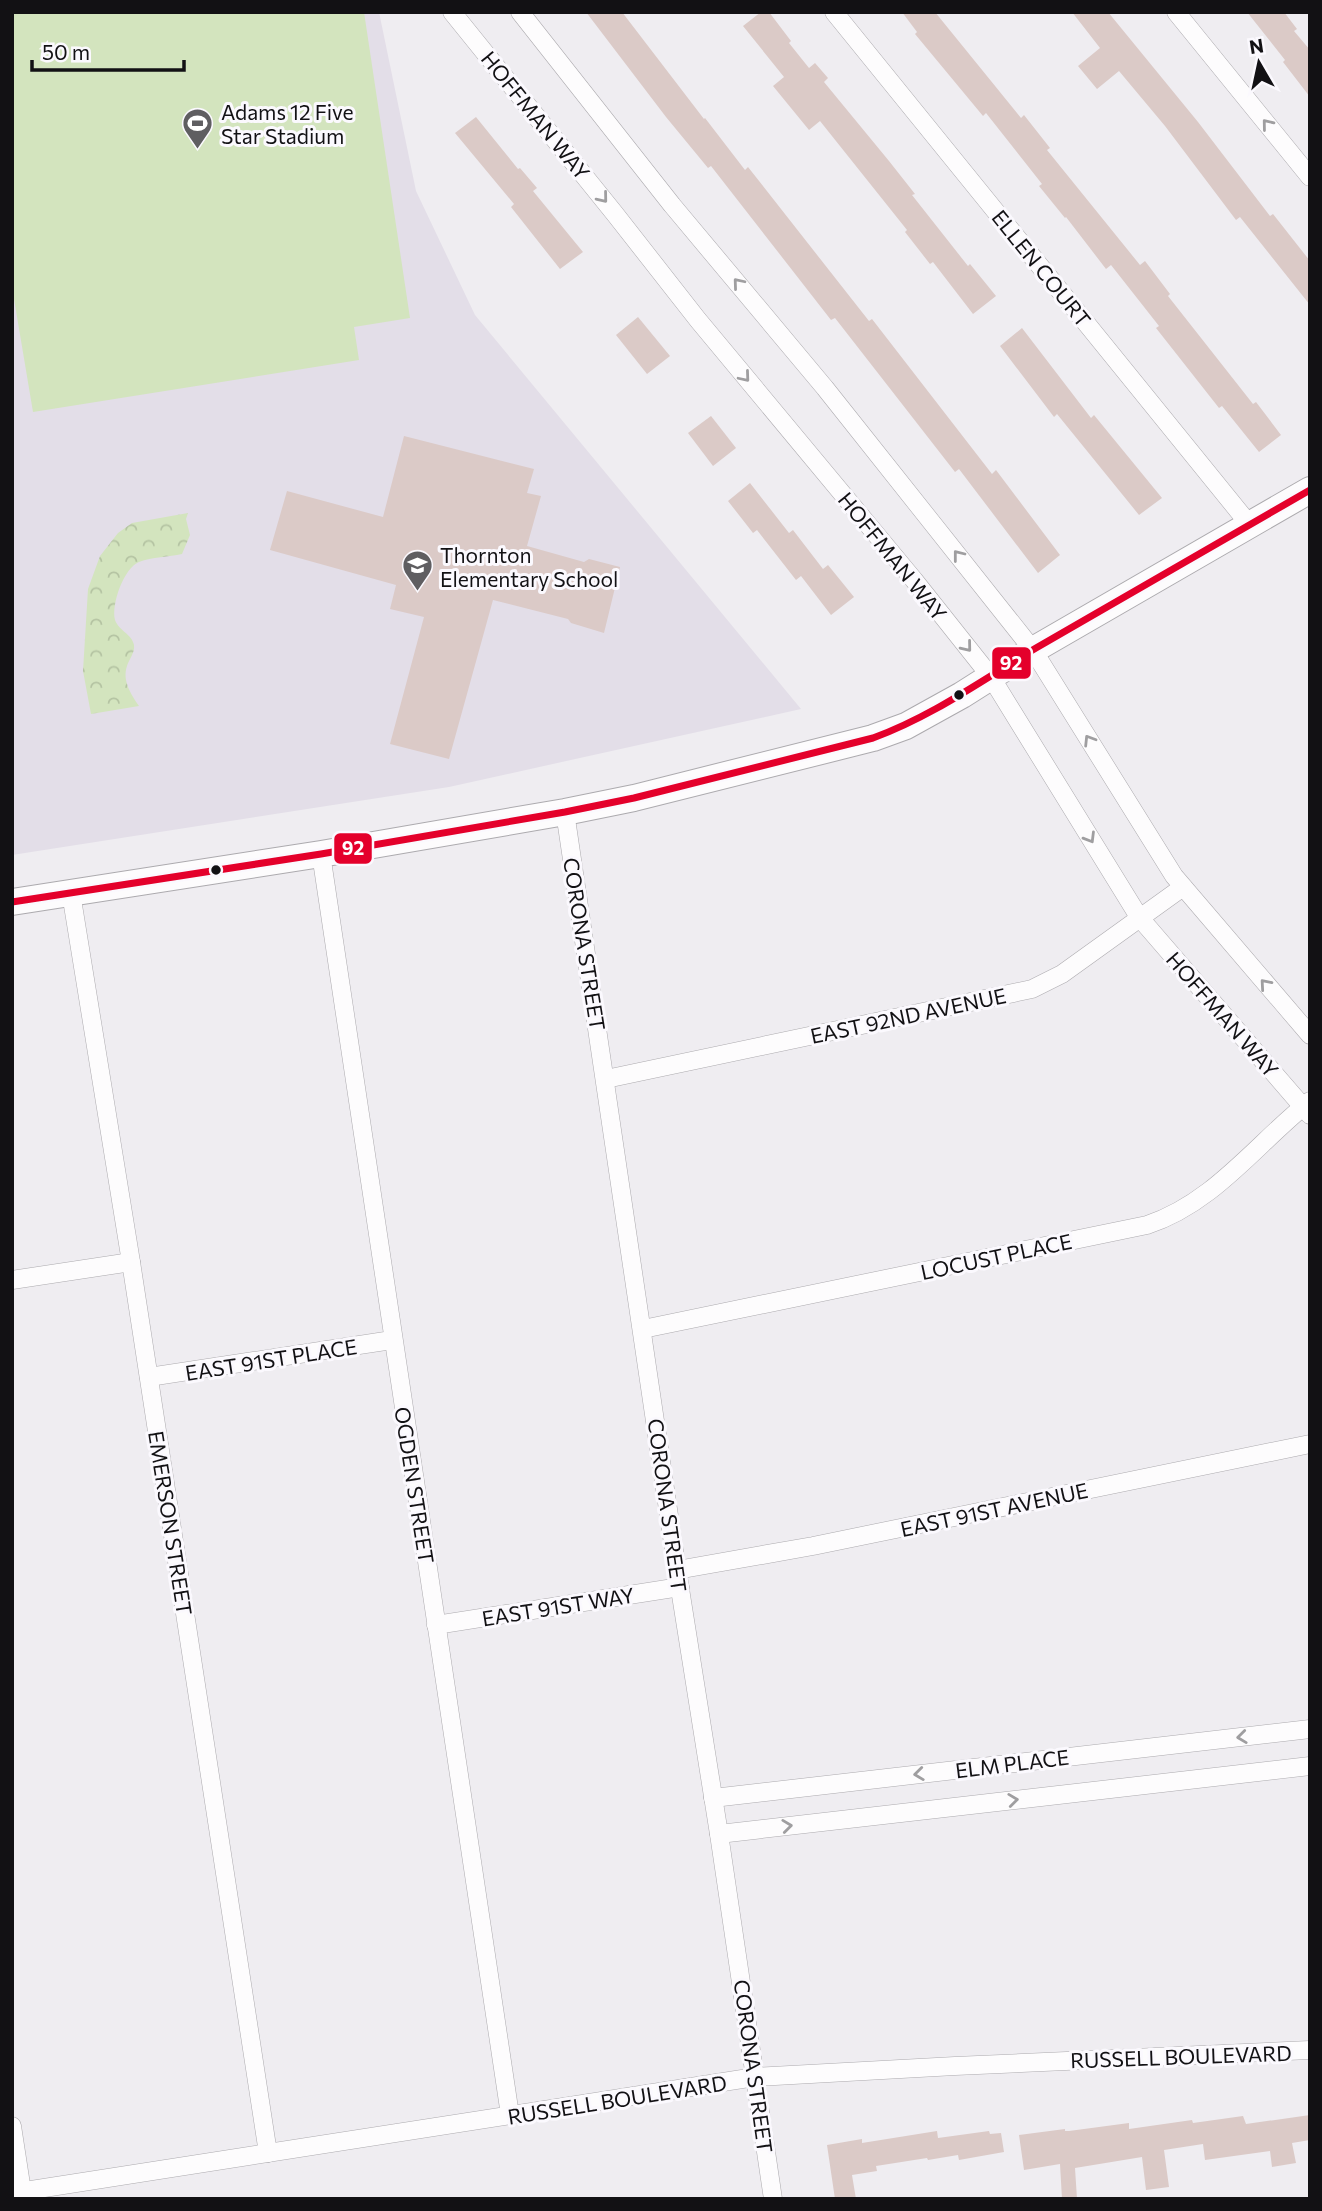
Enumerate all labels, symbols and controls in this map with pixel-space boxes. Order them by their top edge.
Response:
scale bar [32,28,184,72]
north arrow [1224,28,1294,98]
text: N [1247,33,1265,58]
text: 50 m [42,39,90,64]
street label: HOFFMAN WAY [477,46,596,184]
place label: Adams 12 Five Star Stadium [221,99,354,148]
sports icon: Adams 12 Five Star Stadium [181,106,215,150]
one-way arrow [1262,119,1275,131]
one-way arrow [595,190,607,203]
street label: ELLEN COURT [987,205,1097,331]
one-way arrow [734,278,746,291]
one-way arrow [737,368,749,381]
street label: HOFFMAN WAY [834,487,953,625]
place label: Thornton Elementary School [440,542,618,591]
school or university icon: Thornton Elementary School [400,549,434,593]
one-way arrow [954,550,966,563]
one-way arrow [959,639,972,651]
line badge: 92 [991,646,1032,680]
text: 92 [1000,651,1022,674]
unlabelled marker [952,688,966,702]
one-way arrow [1085,735,1098,748]
one-way arrow [1082,830,1095,843]
line badge: 92 [333,832,373,865]
text: 92 [342,836,364,859]
street label: CORONA STREET [559,856,611,1032]
unlabelled marker [209,863,223,877]
street label: HOFFMAN WAY [1162,946,1284,1082]
one-way arrow [1261,979,1273,992]
street label: EAST 92ND AVENUE [808,982,1008,1048]
street label: LOCUST PLACE [918,1228,1074,1284]
street label: EAST 91ST PLACE [183,1333,359,1385]
street label: OGDEN STREET [390,1405,440,1565]
street label: CORONA STREET [643,1417,693,1593]
street label: EMERSON STREET [144,1429,198,1617]
street label: EAST 91ST AVENUE [898,1477,1090,1541]
street label: EAST 91ST WAY [480,1582,636,1630]
one-way arrow [1236,1729,1248,1744]
street label: ELM PLACE [954,1744,1070,1782]
one-way arrow [913,1767,924,1782]
one-way arrow [1008,1793,1019,1808]
one-way arrow [781,1819,793,1834]
street label: CORONA STREET [729,1978,779,2154]
street label: RUSSELL BOULEVARD [1070,2040,1292,2072]
street label: RUSSELL BOULEVARD [506,2069,728,2129]

